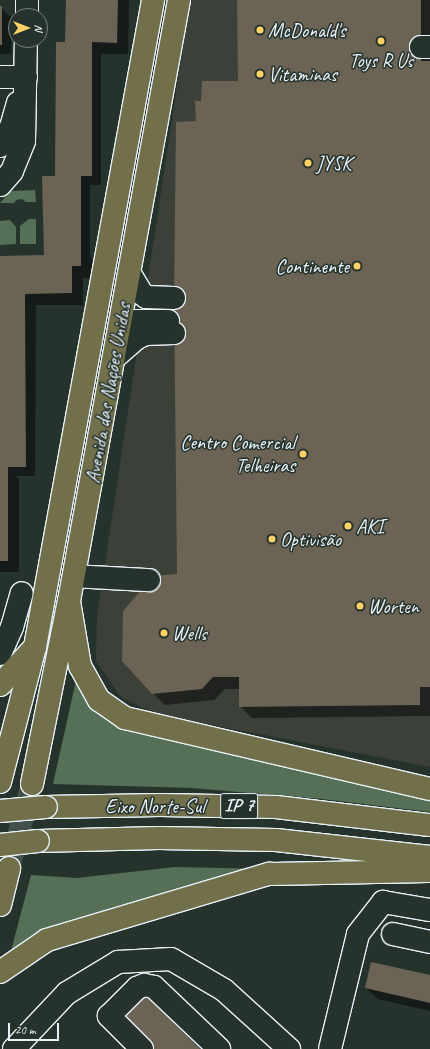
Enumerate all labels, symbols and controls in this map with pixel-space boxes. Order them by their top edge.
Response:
north arrow [8,8,48,48]
place label: McDonald's [268,18,346,42]
text: N [32,25,46,31]
marker: McDonald's [255,25,265,35]
marker: Toys R Us [376,36,386,46]
place label: Toys R Us [349,48,413,72]
place label: Vitaminas [268,62,337,86]
marker: Vitaminas [255,69,265,79]
place label: JYSK [316,151,351,175]
marker: JYSK [303,158,313,168]
place label: Continente [276,254,349,278]
marker: Continente [352,261,362,271]
street label: Avenida das Nações Unidas [80,301,136,485]
place label: Centro Comercial Telheiras [180,430,295,477]
marker: Centro Comercial Telheiras [298,449,308,459]
place label: AKI [356,514,384,538]
marker: AKI [343,521,353,531]
place label: Optivisão [280,527,341,551]
marker: Optivisão [267,534,277,544]
place label: Worten [368,594,419,618]
marker: Worten [355,601,365,611]
place label: Wells [172,621,207,645]
marker: Wells [159,628,169,638]
road number: IP 7 [220,789,258,823]
street label: Eixo Norte-Sul [105,794,205,818]
scale bar [10,1015,61,1041]
text: 20 m [15,1022,35,1038]

